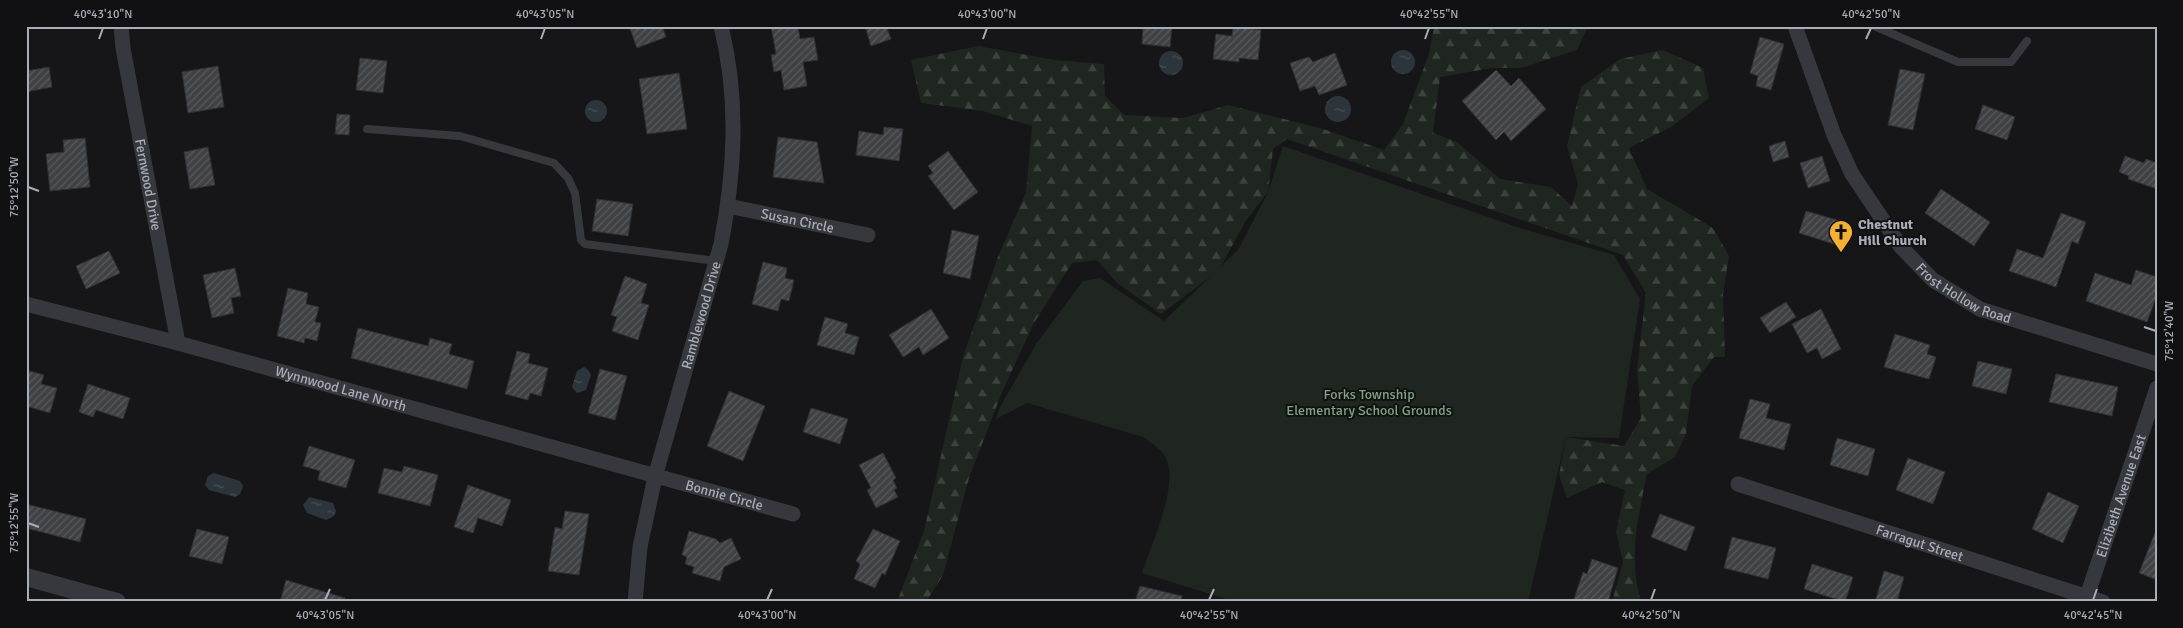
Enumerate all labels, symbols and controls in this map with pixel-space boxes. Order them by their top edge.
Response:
text: 40°43'10"N [74,7,132,22]
text: 40°43'05"N [516,7,574,22]
text: 40°43'00"N [958,7,1016,22]
text: 40°42'55"N [1400,7,1458,22]
text: 40°42'50"N [1842,7,1900,22]
street label: Fernwood Drive [132,137,165,232]
text: 75°12'50"W [7,157,22,217]
street label: Susan Circle [759,205,836,236]
place label: Chestnut Hill Church [1858,216,1927,249]
church icon: Chestnut Hill Church [1828,219,1854,253]
street label: Ramblewood Drive [678,259,724,371]
street label: Frost Hollow Road [1912,259,2013,327]
text: 75°12'40"W [2162,301,2177,361]
street label: Wynnwood Lane North [273,362,408,415]
park label: Forks Township Elementary School Grounds [1286,386,1452,419]
street label: Elizibeth Avenue East [2092,432,2149,560]
street label: Bonnie Circle [684,476,765,514]
text: 75°12'55"W [7,493,22,553]
street label: Farragut Street [1874,521,1966,565]
text: 40°43'05"N [296,608,354,623]
text: 40°43'00"N [738,608,796,623]
text: 40°42'55"N [1180,608,1238,623]
text: 40°42'50"N [1622,608,1680,623]
text: 40°42'45"N [2064,608,2122,623]

